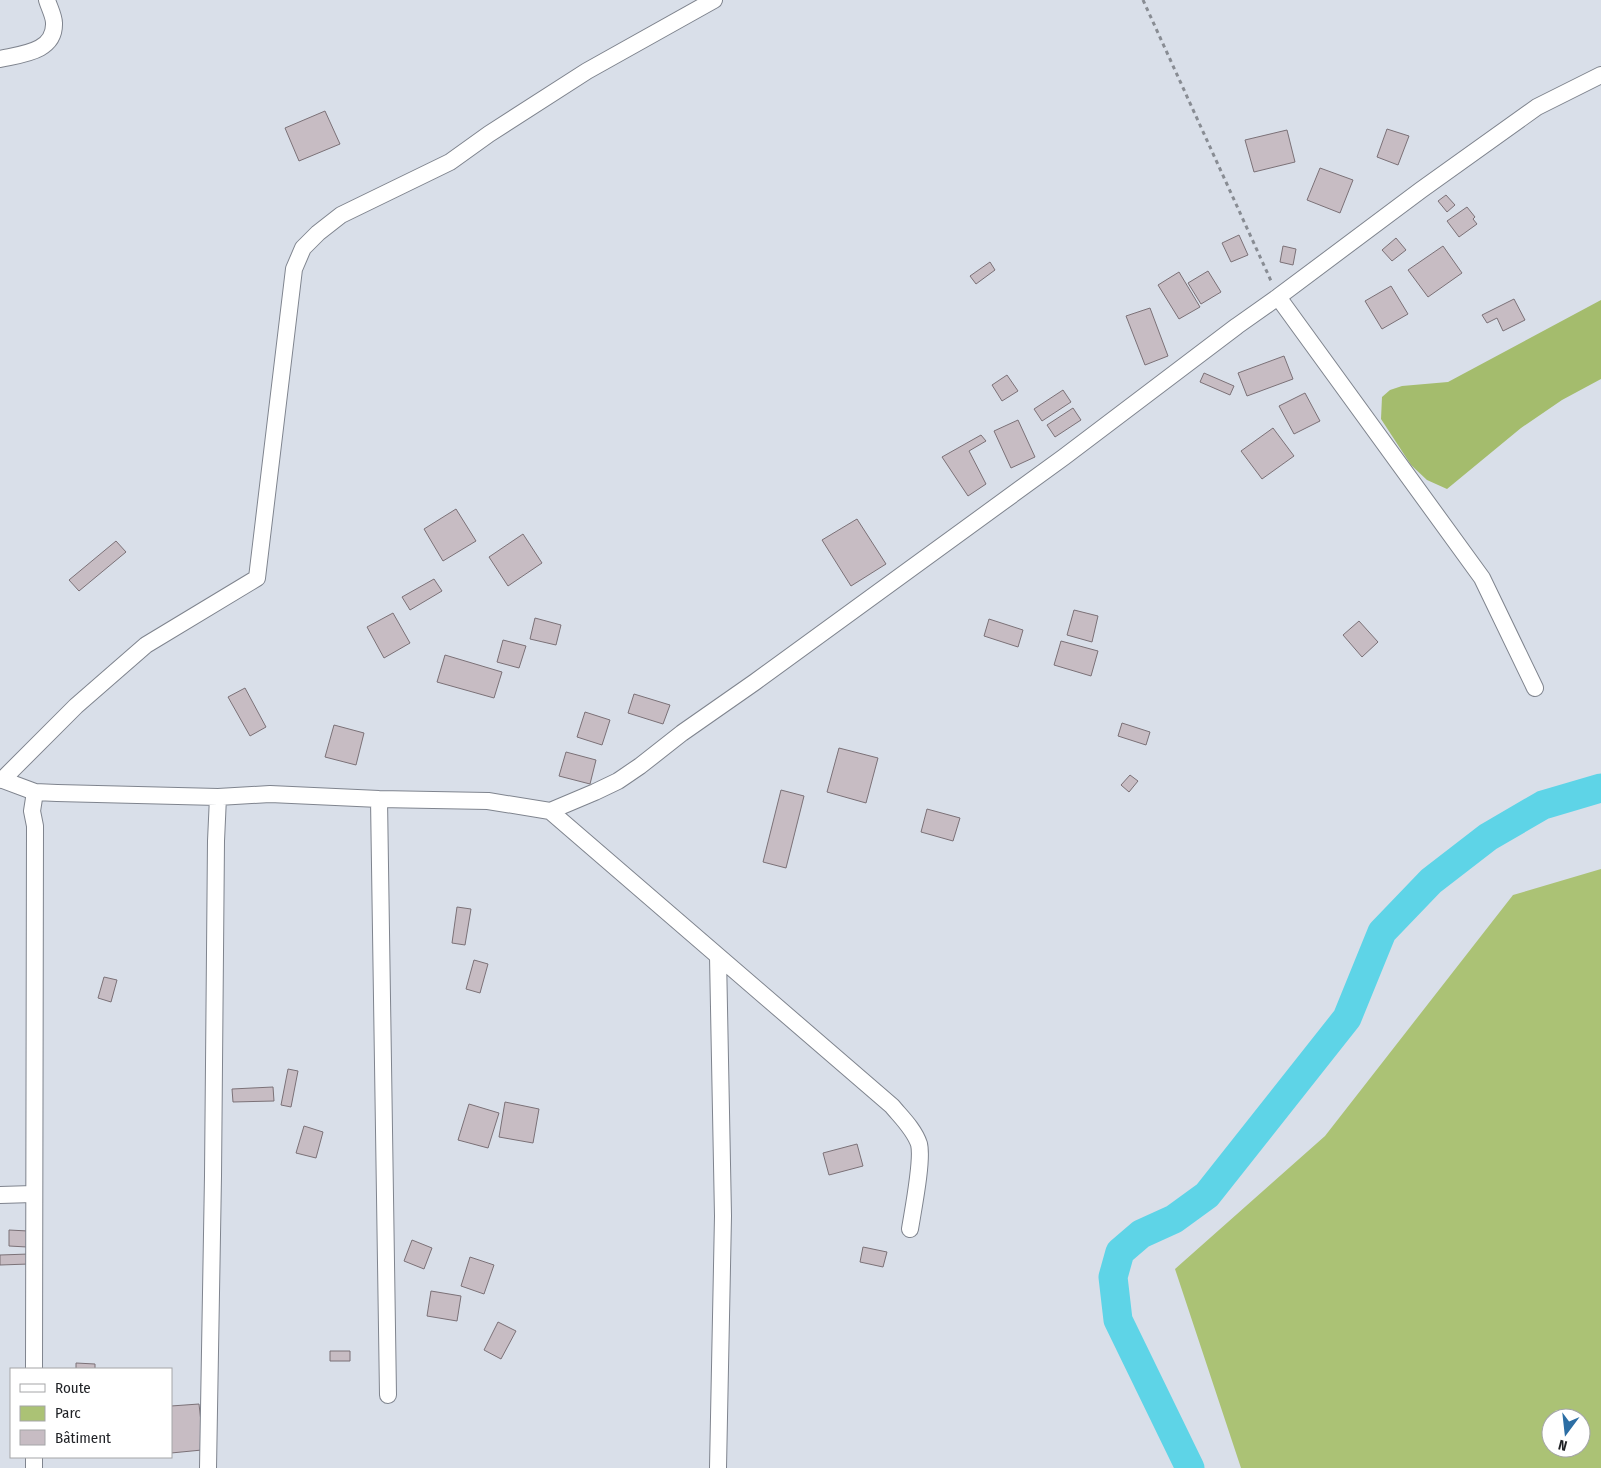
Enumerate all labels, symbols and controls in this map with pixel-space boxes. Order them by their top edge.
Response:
legend [10,1368,172,1458]
text: Route [55,1379,91,1397]
text: Parc [55,1404,81,1422]
north arrow [1541,1408,1591,1458]
text: Bâtiment [55,1429,111,1447]
text: N [1557,1436,1569,1454]

